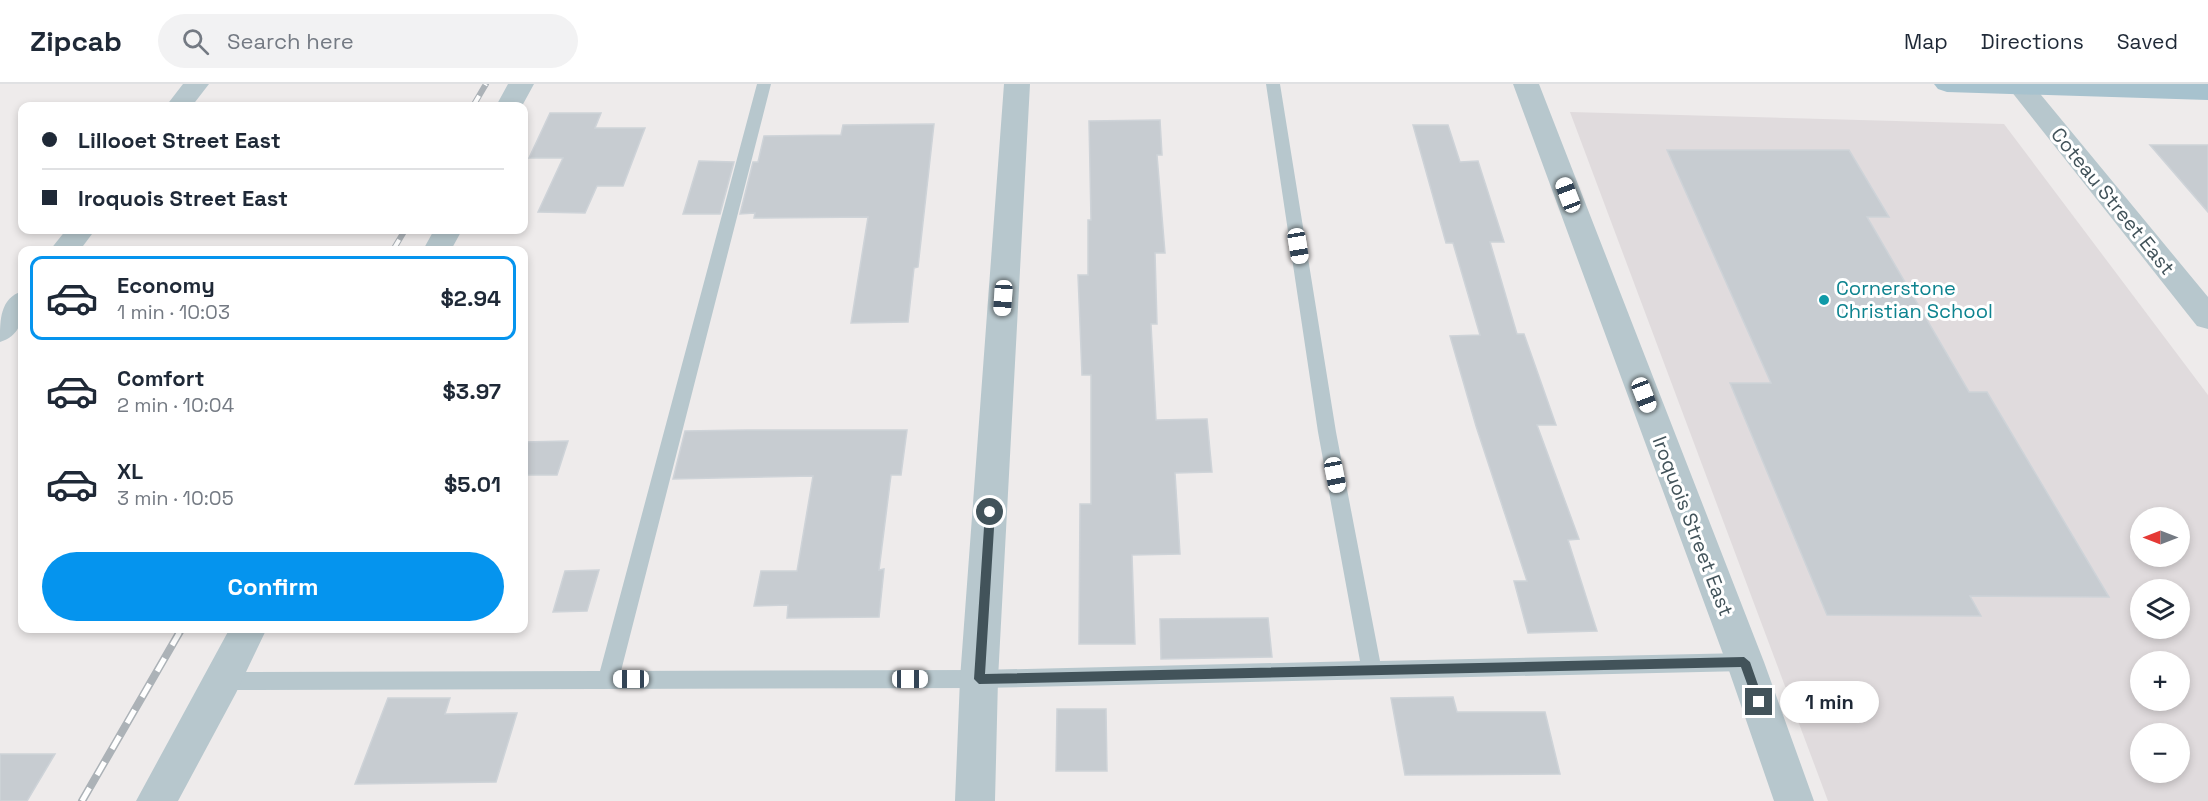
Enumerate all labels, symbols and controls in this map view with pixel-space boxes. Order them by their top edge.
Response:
search box [158,14,578,68]
text: Zipcab [30,23,122,59]
icon: search [179,25,212,58]
text: Search here [227,27,354,55]
text: Map [1904,28,1948,55]
text: Directions [1981,28,2084,55]
text: Saved [2117,28,2178,55]
street label: Coteau Street East [2045,122,2181,280]
text: Lillooet Street East [78,126,281,154]
car [1553,175,1583,215]
text: Iroquois Street East [78,184,288,212]
car [1286,227,1310,265]
icon: car [45,271,99,325]
text: Economy [117,271,215,299]
place label: Cornerstone Christian School [1836,275,1993,324]
car [993,279,1013,317]
text: $2.94 [440,284,501,312]
marker: Cornerstone Christian School [1817,293,1831,307]
text: 1 min · 10:03 [117,299,230,325]
icon: car [45,364,99,418]
text: Comfort [117,364,205,392]
car [1629,375,1659,415]
text: $3.97 [442,377,501,405]
text: 2 min · 10:04 [117,392,234,418]
street label: Iroquois Street East [1647,432,1739,620]
car [1323,456,1347,494]
icon: car [45,457,99,511]
text: XL [117,457,143,485]
text: $5.01 [444,470,501,498]
text: 3 min · 10:05 [117,485,234,511]
route start [976,498,1003,525]
north arrow [2130,507,2190,567]
map controls [2130,507,2190,783]
button: Confirm [42,552,504,621]
button: layers [2130,579,2190,639]
button: + [2130,651,2190,711]
car [613,670,649,688]
car [892,670,928,688]
callout: 1 min [1780,681,1879,723]
route end [1745,688,1772,715]
text: 1 min [1805,689,1854,715]
button: − [2130,723,2190,783]

